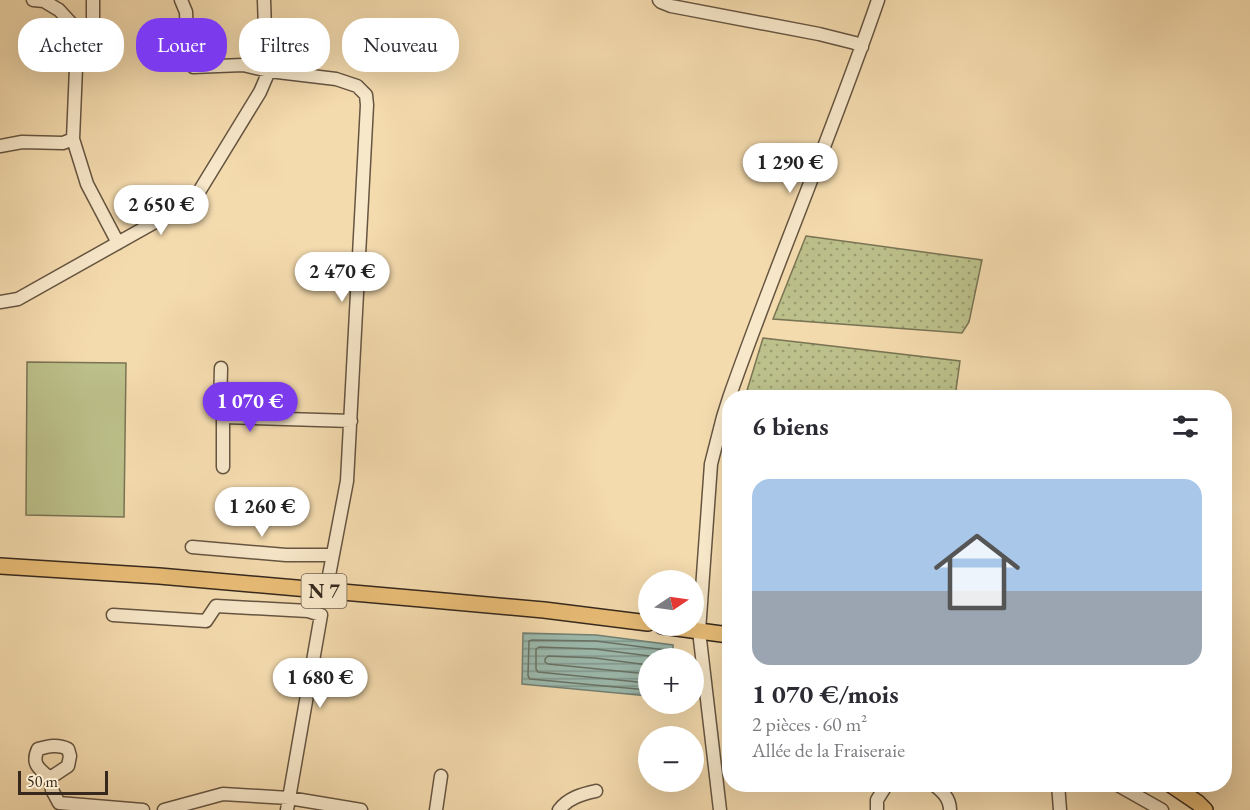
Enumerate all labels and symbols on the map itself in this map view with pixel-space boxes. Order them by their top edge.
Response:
pin: 1 290 € [735,143,845,194]
pin: 2 650 € [106,185,216,236]
pin: 2 470 € [287,252,397,303]
pin: 1 070 € [195,382,305,433]
pin: 1 260 € [207,487,317,538]
north arrow [638,570,704,636]
road number: N 7 [302,574,346,608]
pin: 1 680 € [265,658,375,709]
scale bar [18,768,108,796]

